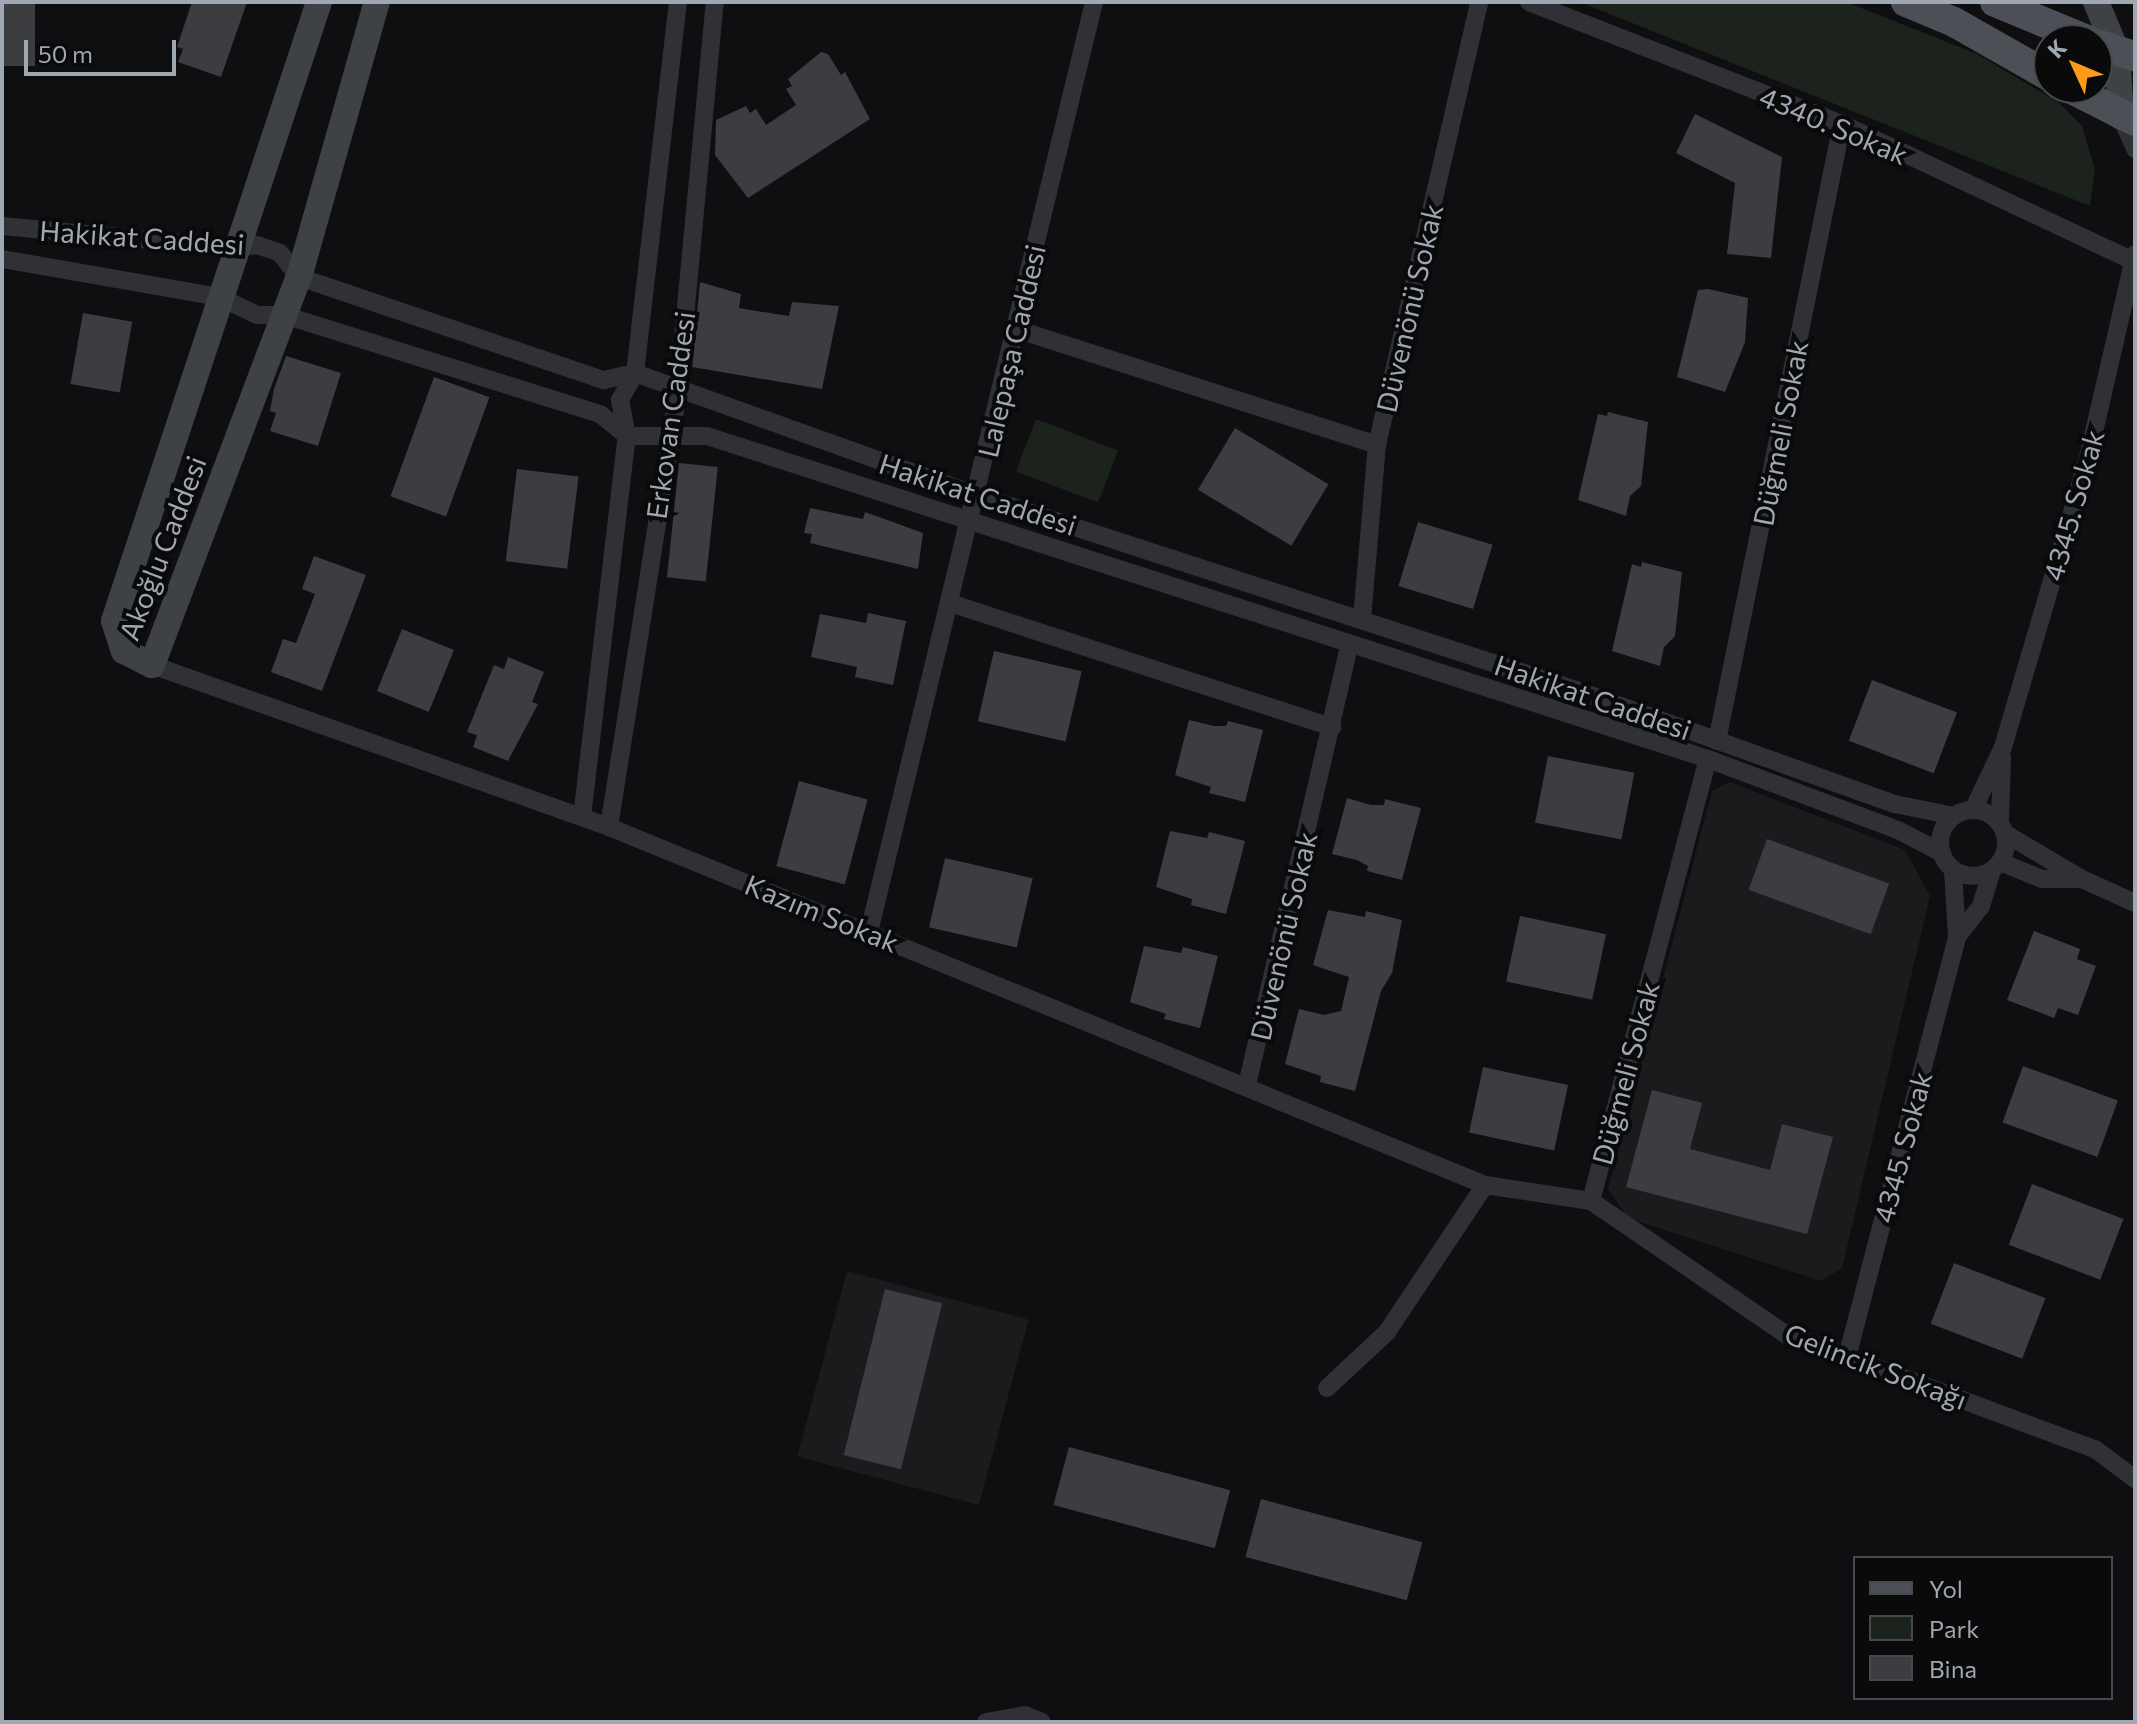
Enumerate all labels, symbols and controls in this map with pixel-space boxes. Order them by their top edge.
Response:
scale bar [28,24,180,74]
north arrow [2033,24,2113,104]
text: K [2042,33,2072,63]
text: 50 m [38,39,93,68]
street label: 4340. Sokak [1755,79,1913,171]
street label: Düvenönü Sokak [1369,201,1449,415]
street label: Hakikat Caddesi [38,213,246,261]
street label: Lalepaşa Caddesi [970,241,1052,461]
street label: Erkovan Caddesi [639,309,701,521]
street label: Düğmeli Sokak [1746,337,1814,529]
street label: 4345. Sokak [2035,426,2111,584]
street label: Hakikat Caddesi [875,446,1081,542]
street label: Akoğlu Caddesi [111,451,213,645]
street label: Hakikat Caddesi [1490,648,1696,746]
street label: Düvenönü Sokak [1243,829,1323,1043]
street label: Kazım Sokak [740,867,904,959]
street label: Düğmeli Sokak [1584,978,1666,1168]
street label: 4345. Sokak [1866,1068,1938,1226]
street label: Gelincik Sokağı [1780,1316,1972,1416]
legend [1853,1556,2113,1700]
text: Yol [1929,1574,1963,1603]
text: Park [1929,1614,1979,1643]
text: Bina [1929,1654,1977,1683]

